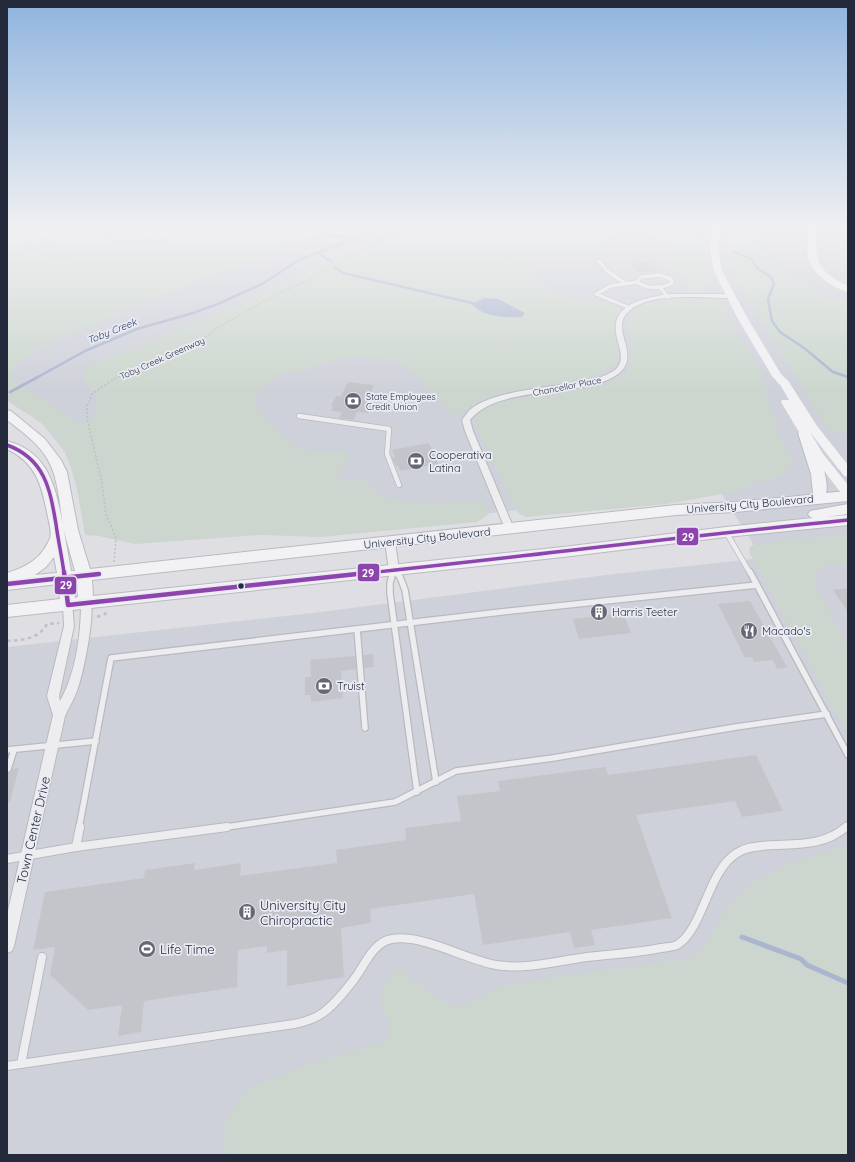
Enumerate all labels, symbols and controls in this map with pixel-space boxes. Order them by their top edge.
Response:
water label: Toby Creek [85,315,140,347]
street label: Toby Creek Greenway [118,334,206,382]
street label: Chancellor Place [532,374,602,398]
bank icon: State Employees Credit Union [343,391,363,411]
place label: State Employees Credit Union [366,391,436,412]
place label: Cooperativa Latina [429,448,492,475]
bank icon: Cooperativa Latina [406,451,426,471]
street label: University City Boulevard [686,491,814,517]
street label: University City Boulevard [363,524,491,552]
line badge: 29 [676,527,699,546]
text: 29 [682,530,694,544]
line badge: 29 [357,563,380,582]
text: 29 [362,566,374,580]
line badge: 29 [54,576,77,595]
text: 29 [60,578,72,592]
unlabelled marker [236,581,246,591]
building icon: Harris Teeter [589,602,609,622]
place label: Harris Teeter [612,605,678,619]
restaurant icon: Macado's [739,621,759,641]
place label: Macado's [762,624,811,638]
bank icon: Truist [314,676,334,696]
place label: Truist [337,679,365,693]
street label: Town Center Drive [13,775,53,885]
place label: University City Chiropractic [260,897,346,928]
building icon: University City Chiropractic [237,902,257,922]
sports icon: Life Time [137,939,157,959]
place label: Life Time [160,941,215,957]

